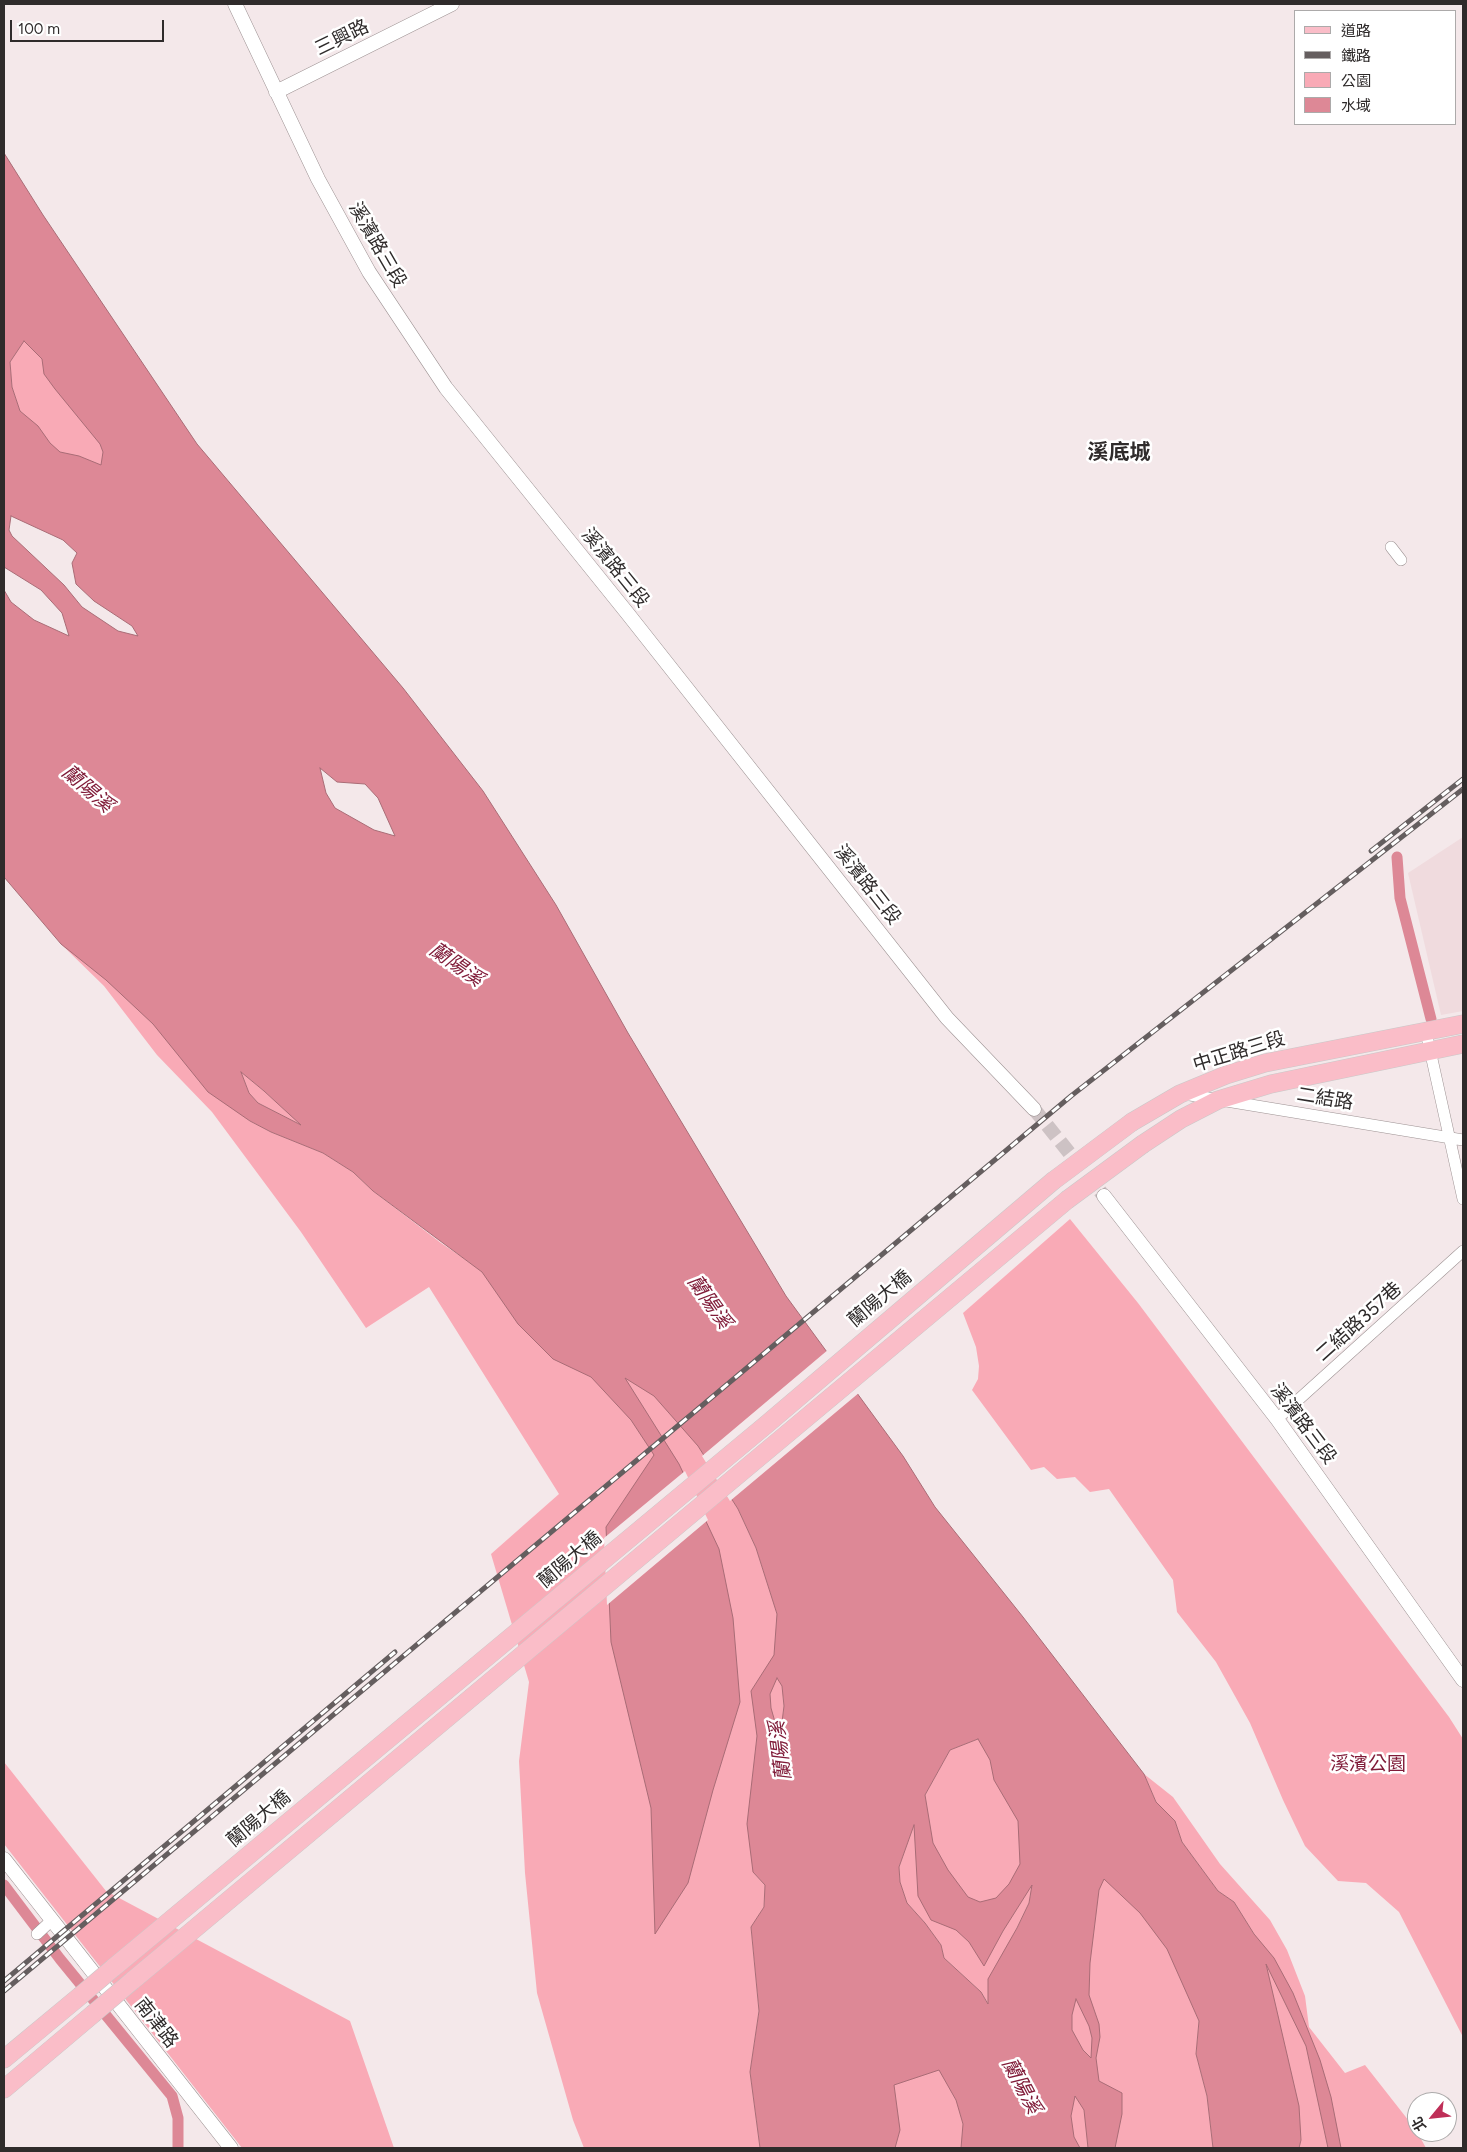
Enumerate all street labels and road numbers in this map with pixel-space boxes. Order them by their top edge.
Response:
street label: 三興路 [311,15,373,61]
street label: 溪濱路三段 [343,198,411,292]
street label: 溪濱路三段 [576,524,654,612]
street label: 溪濱路三段 [829,841,905,929]
street label: 中正路三段 [1190,1027,1288,1077]
street label: 二結路 [1295,1083,1355,1115]
street label: 蘭陽大橋 [844,1266,916,1332]
street label: 二結路357巷 [1311,1278,1407,1366]
street label: 溪濱路三段 [1265,1379,1341,1469]
street label: 蘭陽大橋 [534,1527,606,1593]
street label: 蘭陽大橋 [223,1786,295,1852]
street label: 南津路 [129,1994,183,2052]

